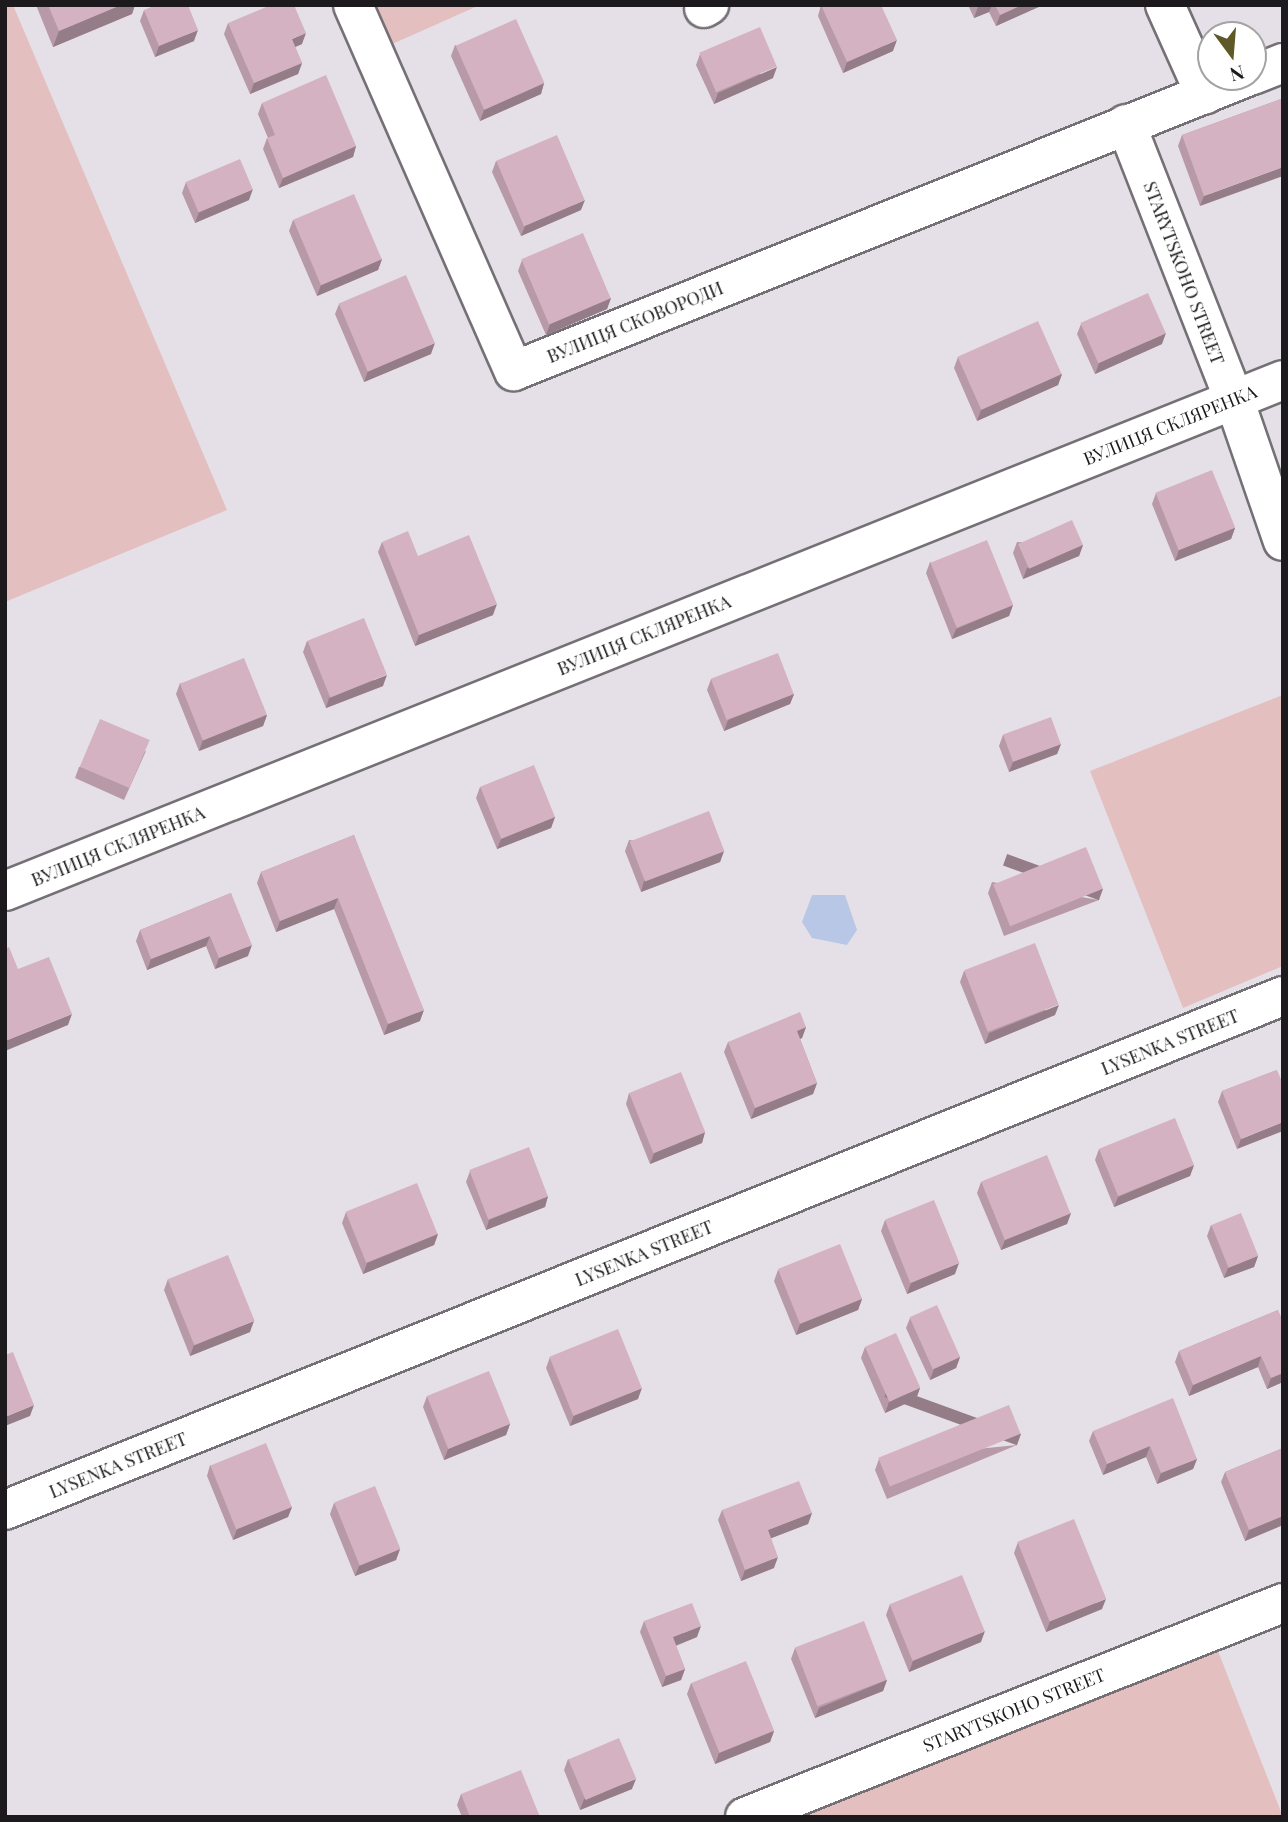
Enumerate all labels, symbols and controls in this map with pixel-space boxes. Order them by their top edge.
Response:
north arrow [1197,21,1267,91]
text: N [1227,60,1247,89]
street label: STARYTSKOHO STREET [1139,178,1229,368]
street label: ВУЛИЦЯ СКОВОРОДИ [544,277,726,367]
street label: ВУЛИЦЯ СКЛЯРЕНКА [1080,380,1260,470]
street label: ВУЛИЦЯ СКЛЯРЕНКА [554,590,734,680]
street label: ВУЛИЦЯ СКЛЯРЕНКА [28,801,208,891]
street label: LYSENKA STREET [1098,1005,1242,1079]
street label: LYSENKA STREET [572,1216,716,1290]
street label: LYSENKA STREET [46,1428,190,1502]
street label: STARYTSKOHO STREET [920,1664,1108,1756]

